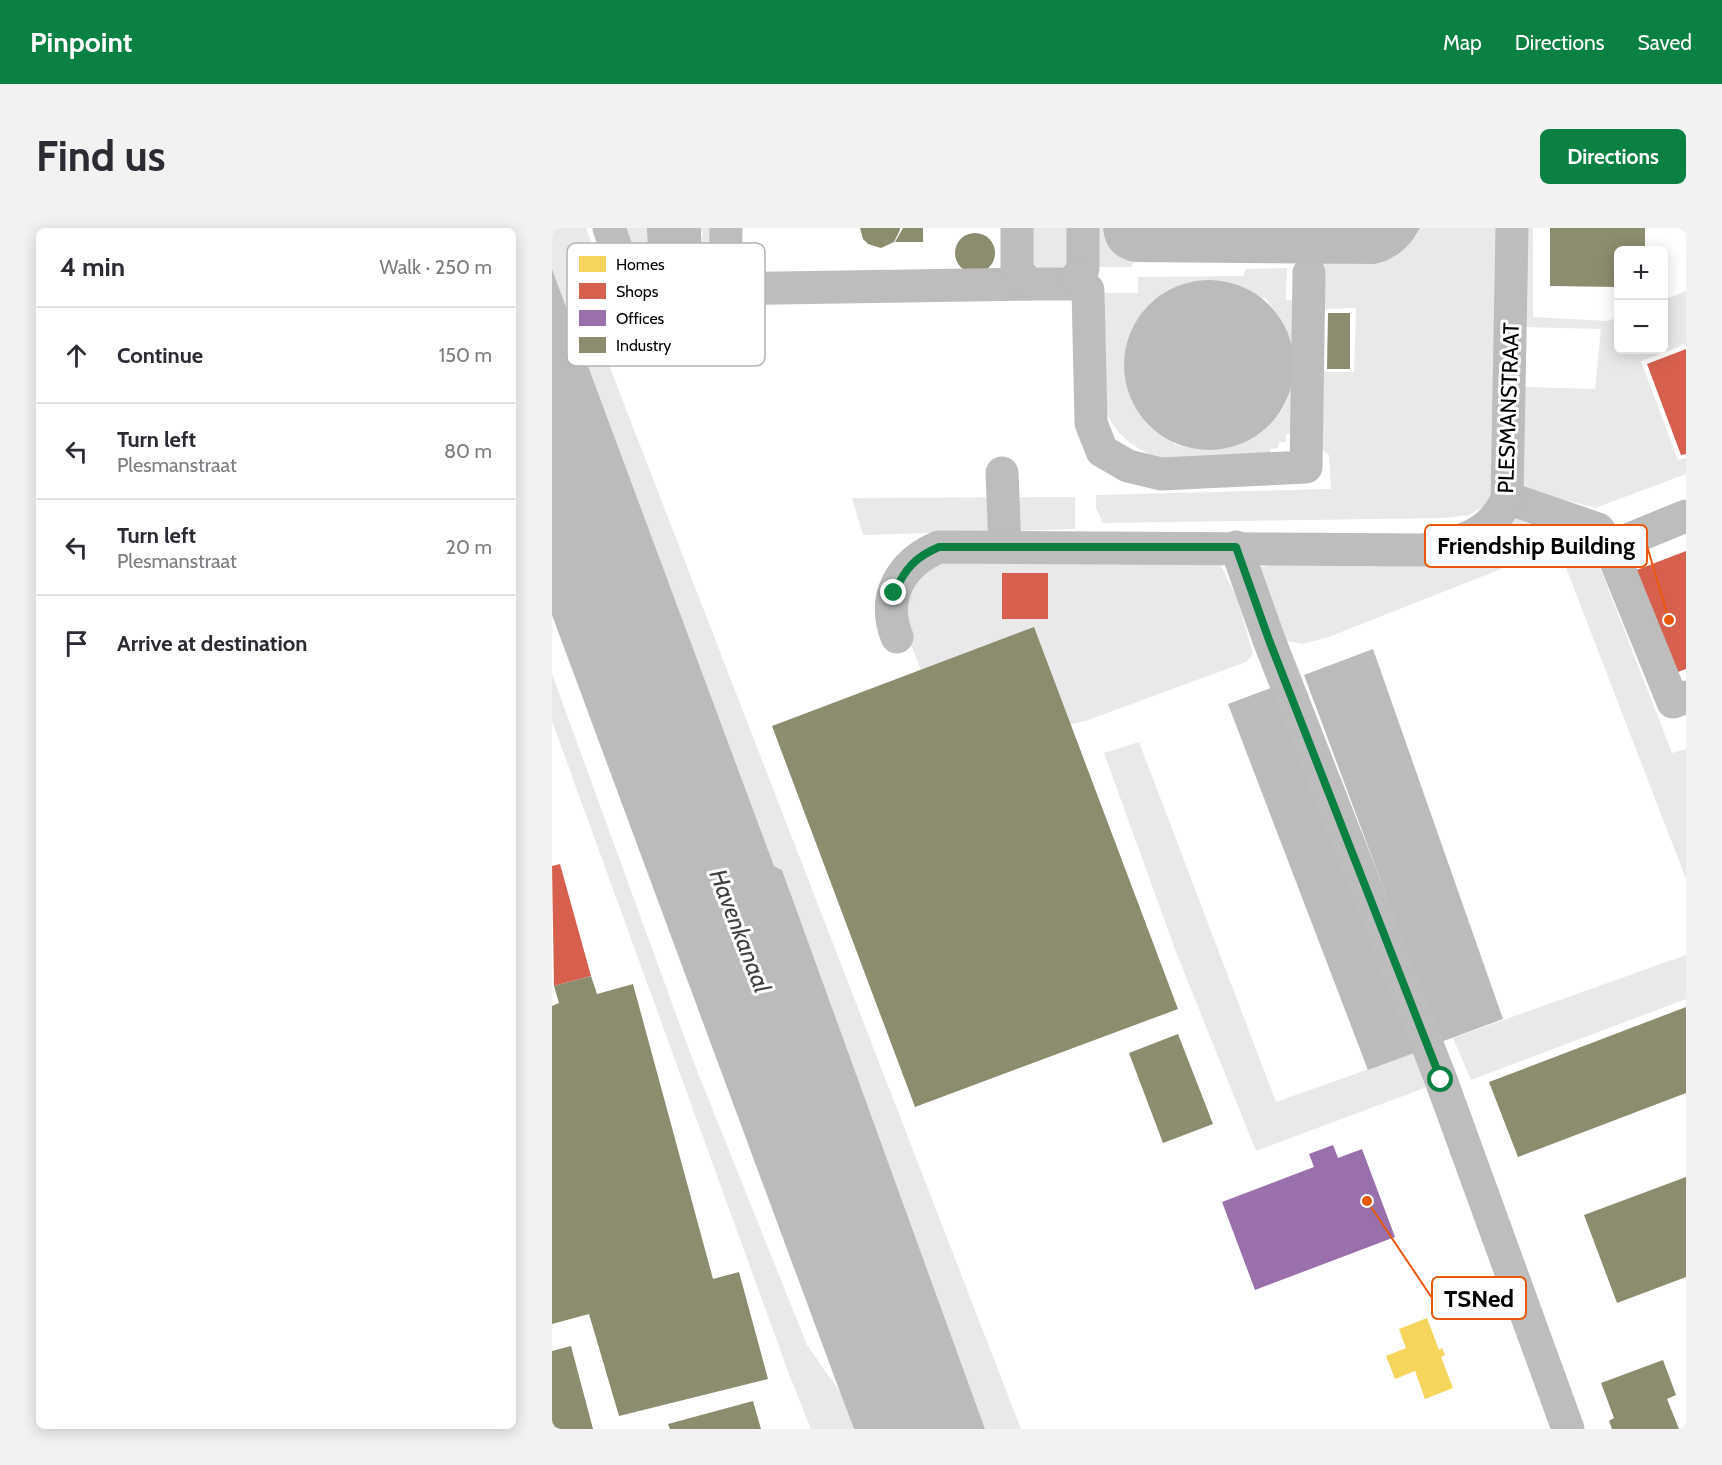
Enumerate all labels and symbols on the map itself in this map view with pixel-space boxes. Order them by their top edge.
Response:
legend [567,243,765,366]
text: Homes [616,255,665,274]
text: Shops [616,282,659,301]
text: Offices [616,309,665,328]
street label: PLESMANSTRAAT [1492,322,1525,494]
text: Industry [616,336,671,355]
callout: Friendship Building [1425,525,1647,567]
text: Friendship Building [1437,531,1635,560]
route end [880,579,906,605]
water label: Havenkanaal [704,865,777,997]
route start [1427,1066,1453,1092]
callout: TSNed [1432,1277,1526,1319]
text: TSNed [1444,1284,1514,1313]

